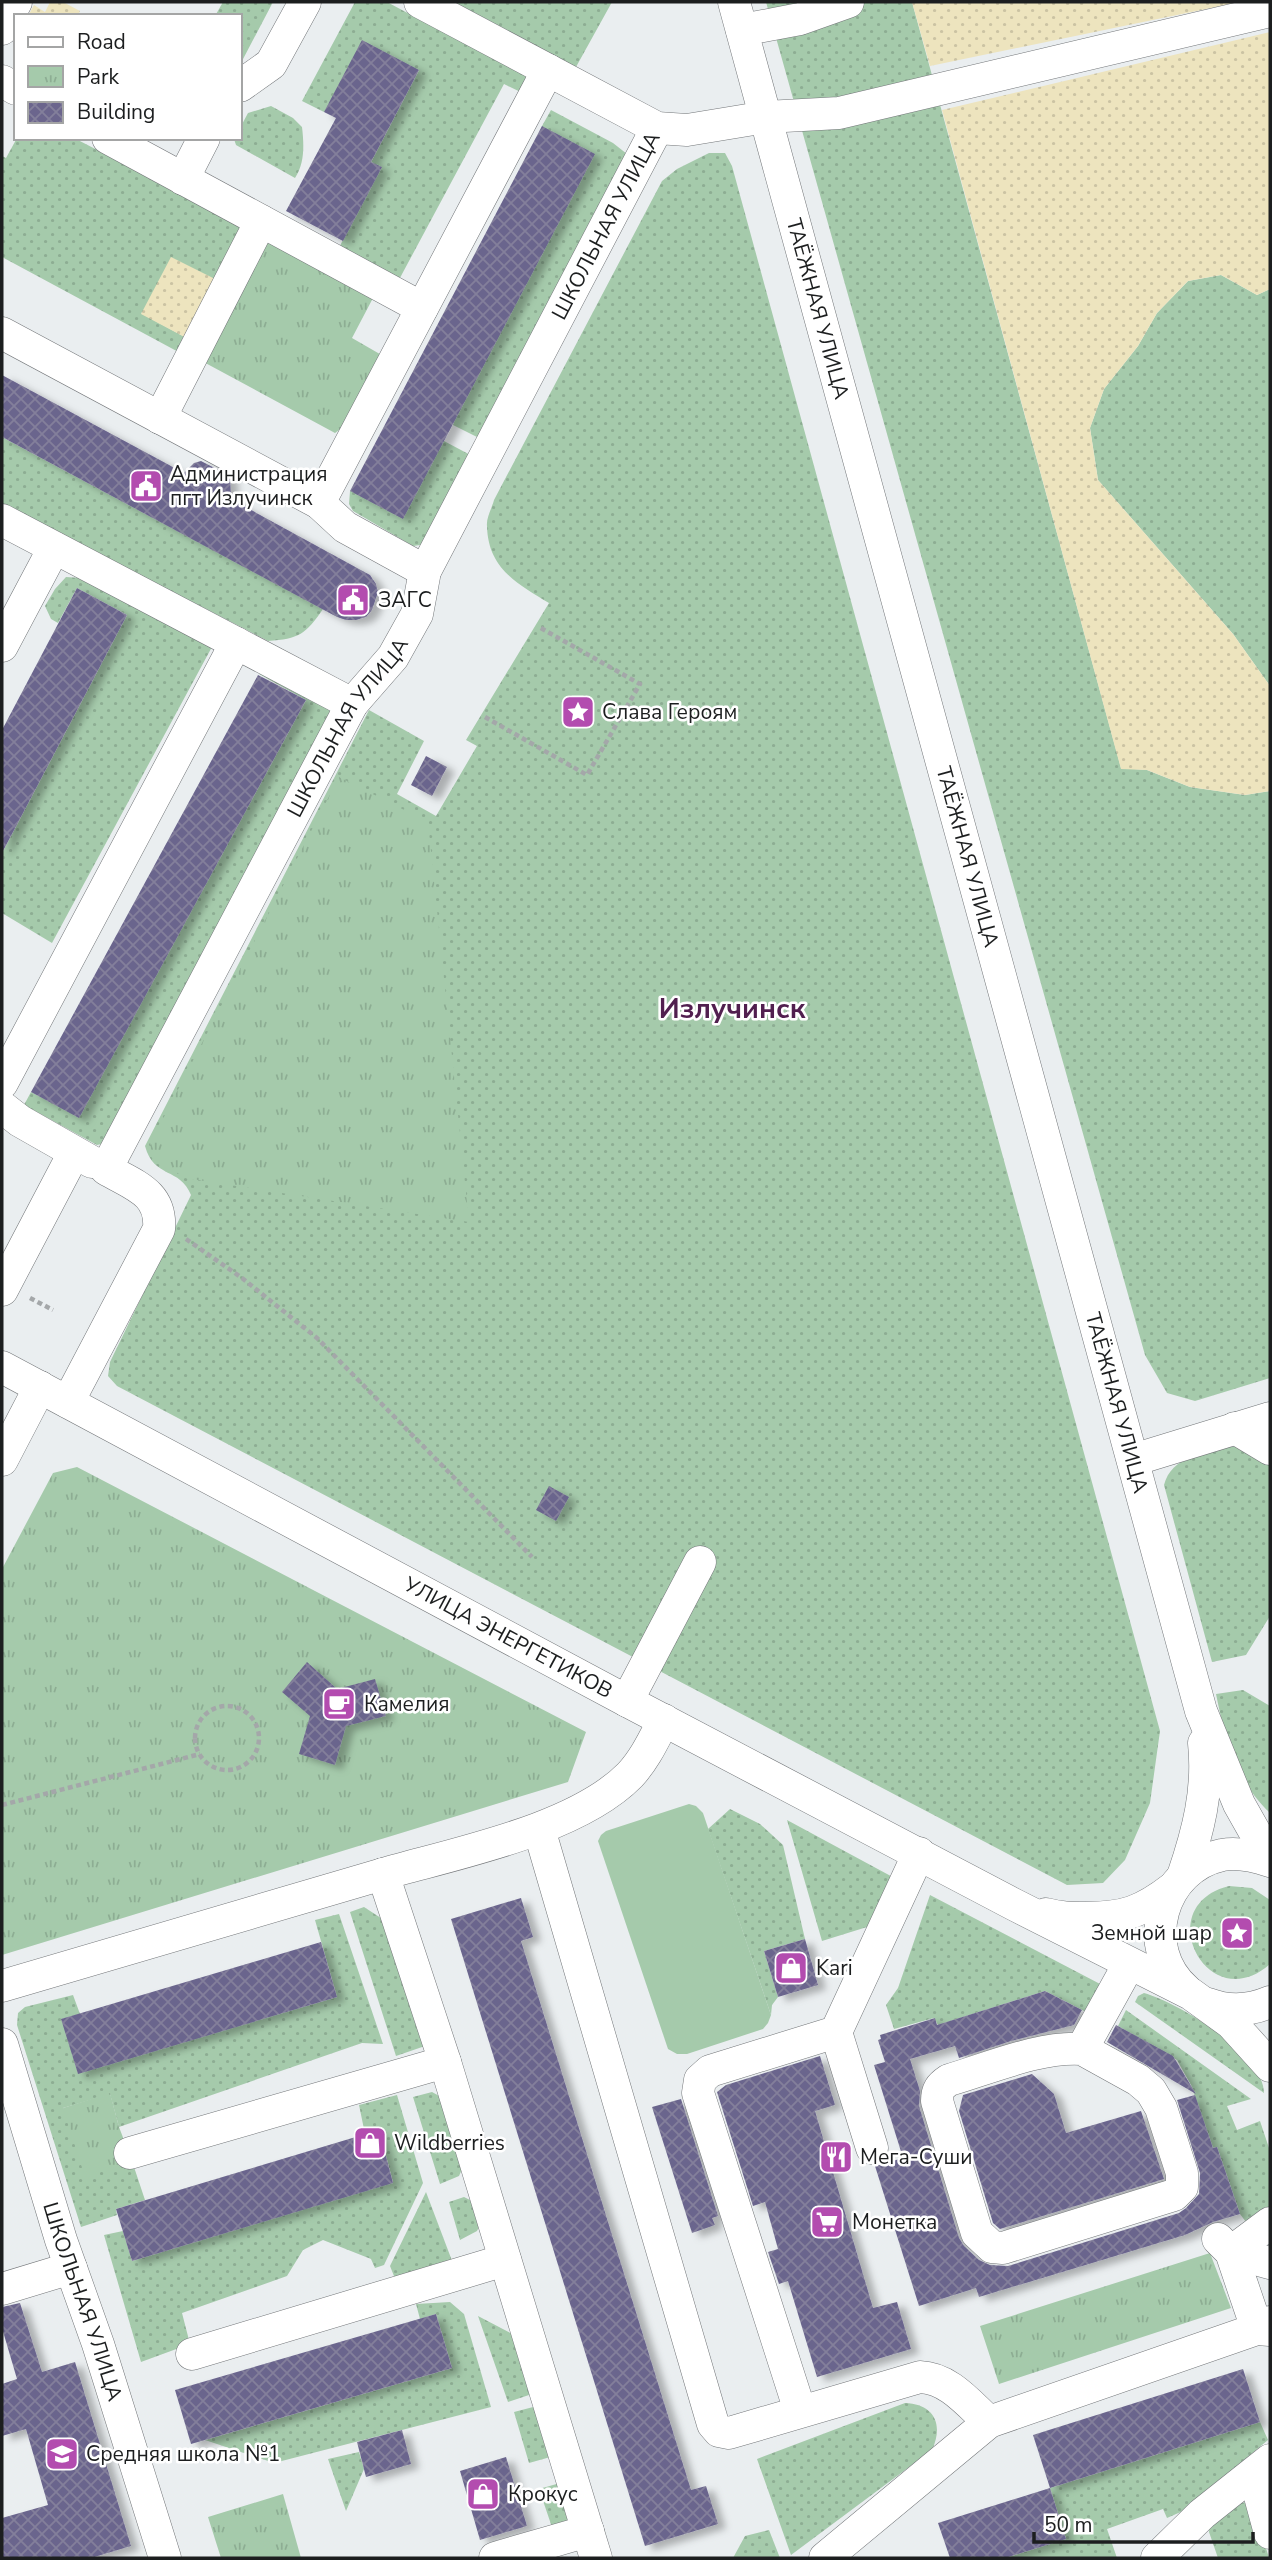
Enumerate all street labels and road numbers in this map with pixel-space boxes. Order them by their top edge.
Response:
street label: ШКОЛЬНАЯ УЛИЦА [545,127,667,325]
street label: ТАЁЖНАЯ УЛИЦА [780,215,856,402]
street label: ШКОЛЬНАЯ УЛИЦА [281,633,415,822]
street label: ТАЁЖНАЯ УЛИЦА [930,763,1006,950]
street label: ТАЁЖНАЯ УЛИЦА [1079,1309,1155,1496]
street label: УЛИЦА ЭНЕРГЕТИКОВ [398,1570,618,1705]
street label: ШКОЛЬНАЯ УЛИЦА [36,2199,129,2405]

